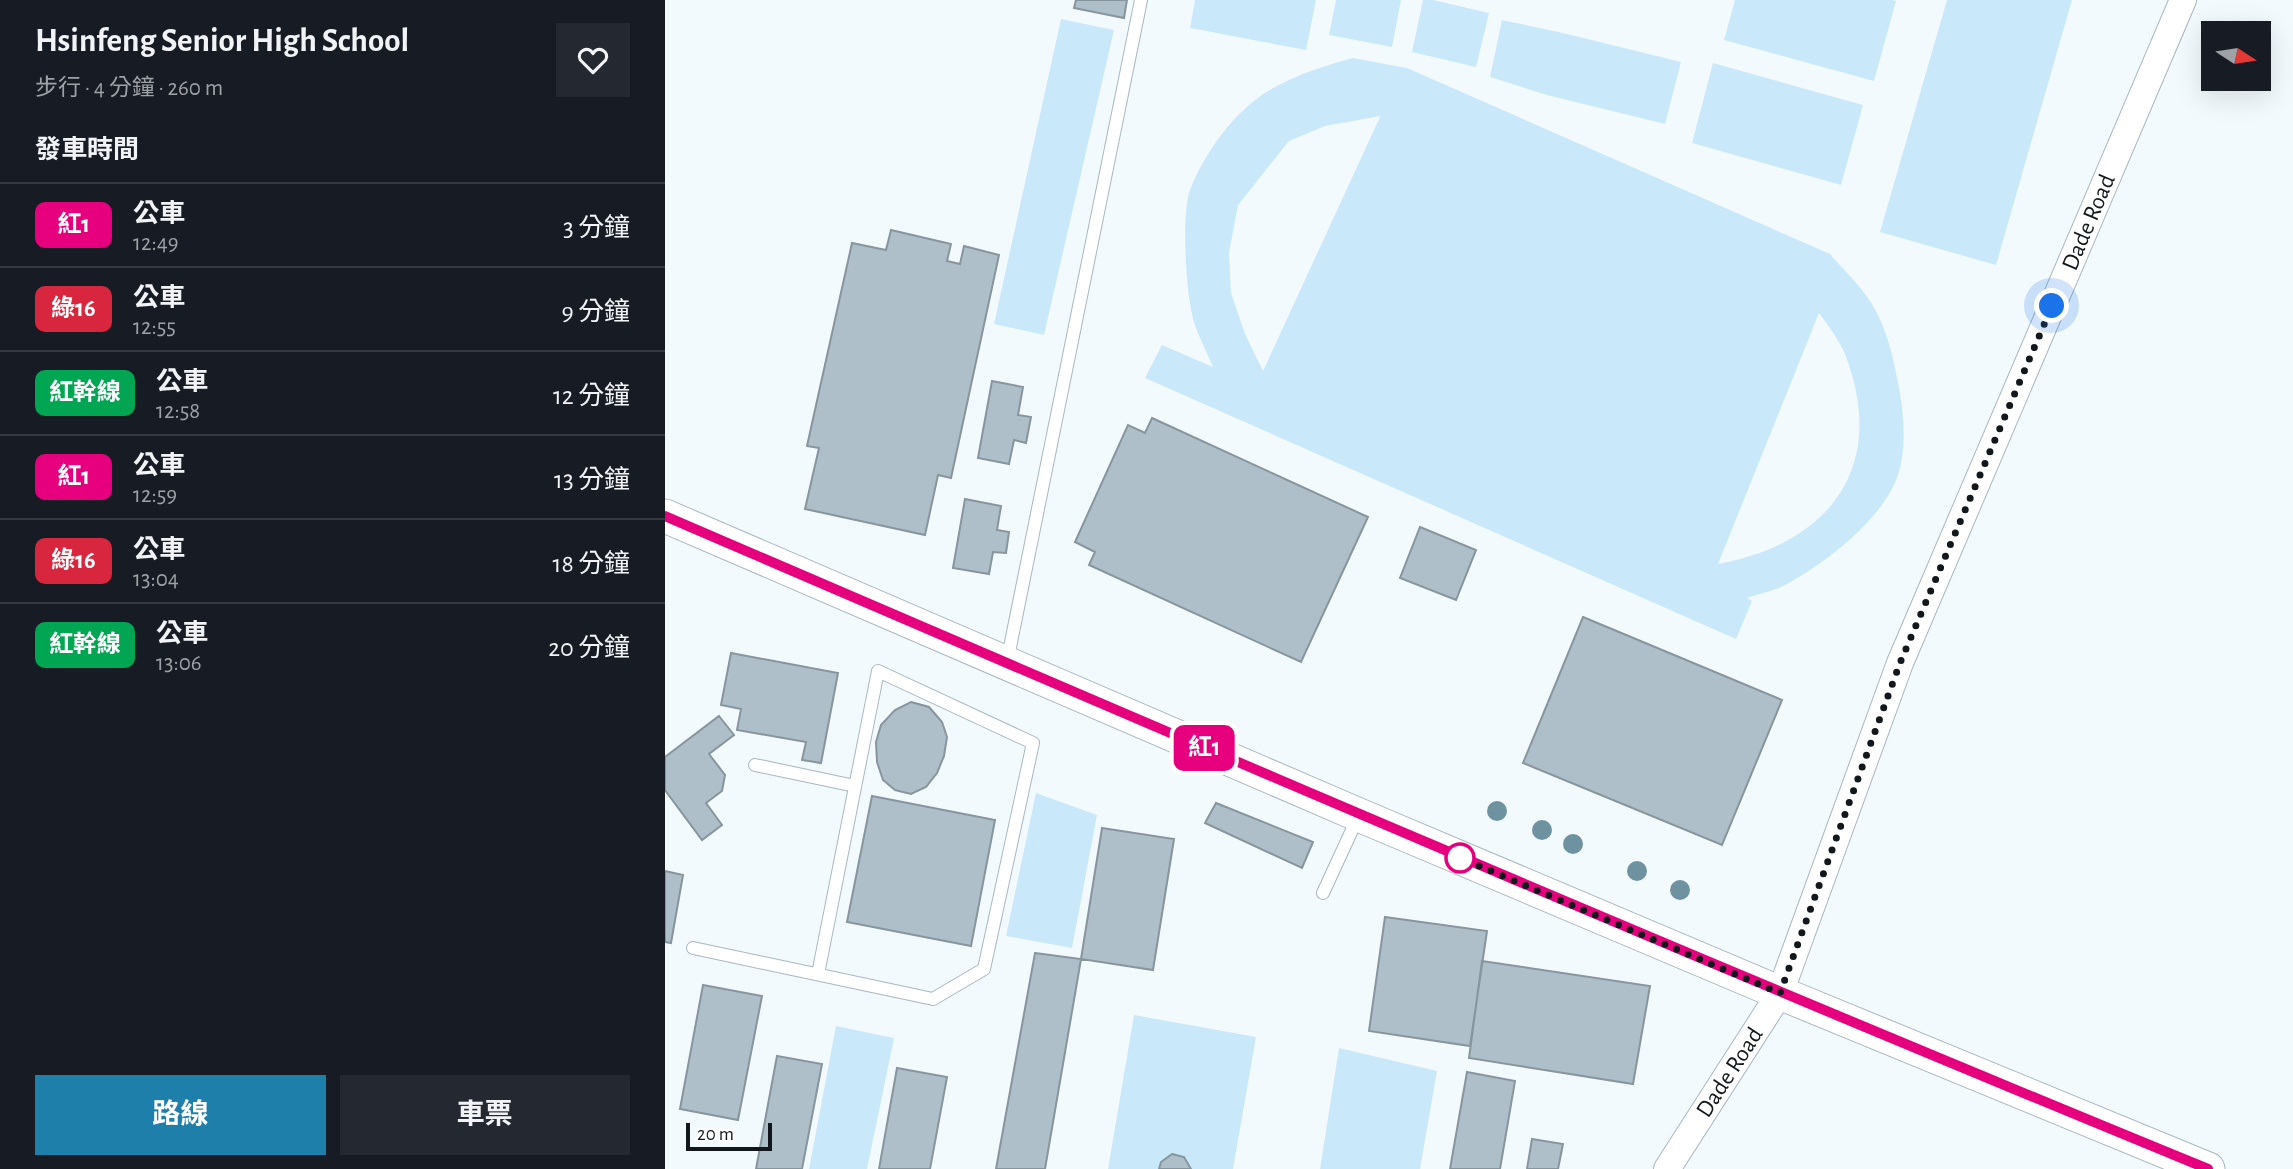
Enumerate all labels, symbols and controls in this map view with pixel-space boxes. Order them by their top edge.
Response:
north arrow [2201,21,2271,91]
map controls [2201,21,2271,91]
button: heart [556,23,630,97]
text: Hsinfeng Senior High School [35,25,409,58]
text: 步行 · 4 分鐘 · 260 m [35,77,223,100]
text: 發車時間 [35,137,139,163]
street label: Dade Road [2058,171,2120,274]
text: 公車 [133,201,185,227]
text: 紅1 [57,213,90,237]
text: 3 分鐘 [563,215,630,241]
text: 12:49 [133,232,179,255]
text: 公車 [133,285,185,311]
your location [2034,288,2069,323]
text: 綠16 [51,297,96,321]
text: 9 分鐘 [561,299,630,325]
text: 12:55 [133,316,176,339]
text: 公車 [156,369,208,395]
text: 紅幹線 [49,381,121,405]
text: 12 分鐘 [553,383,630,409]
text: 12:58 [156,400,200,423]
text: 公車 [133,453,185,479]
text: 紅1 [57,465,90,489]
text: 13 分鐘 [554,467,630,493]
text: 12:59 [133,484,177,507]
text: 公車 [133,537,185,563]
text: 綠16 [51,549,96,573]
text: 18 分鐘 [552,551,630,577]
text: 13:04 [133,568,179,591]
text: 公車 [156,621,208,647]
text: 紅幹線 [49,633,121,657]
text: 20 分鐘 [548,635,630,661]
text: 13:06 [156,652,202,675]
line badge: 紅1 [1173,725,1235,771]
text: 紅1 [1188,736,1220,760]
unlabelled marker [1445,843,1475,873]
street label: Dade Road [1692,1023,1768,1122]
button: 路線 [35,1075,326,1155]
button: 車票 [340,1075,630,1155]
scale bar [686,1120,772,1152]
text: 20 m [697,1125,734,1144]

